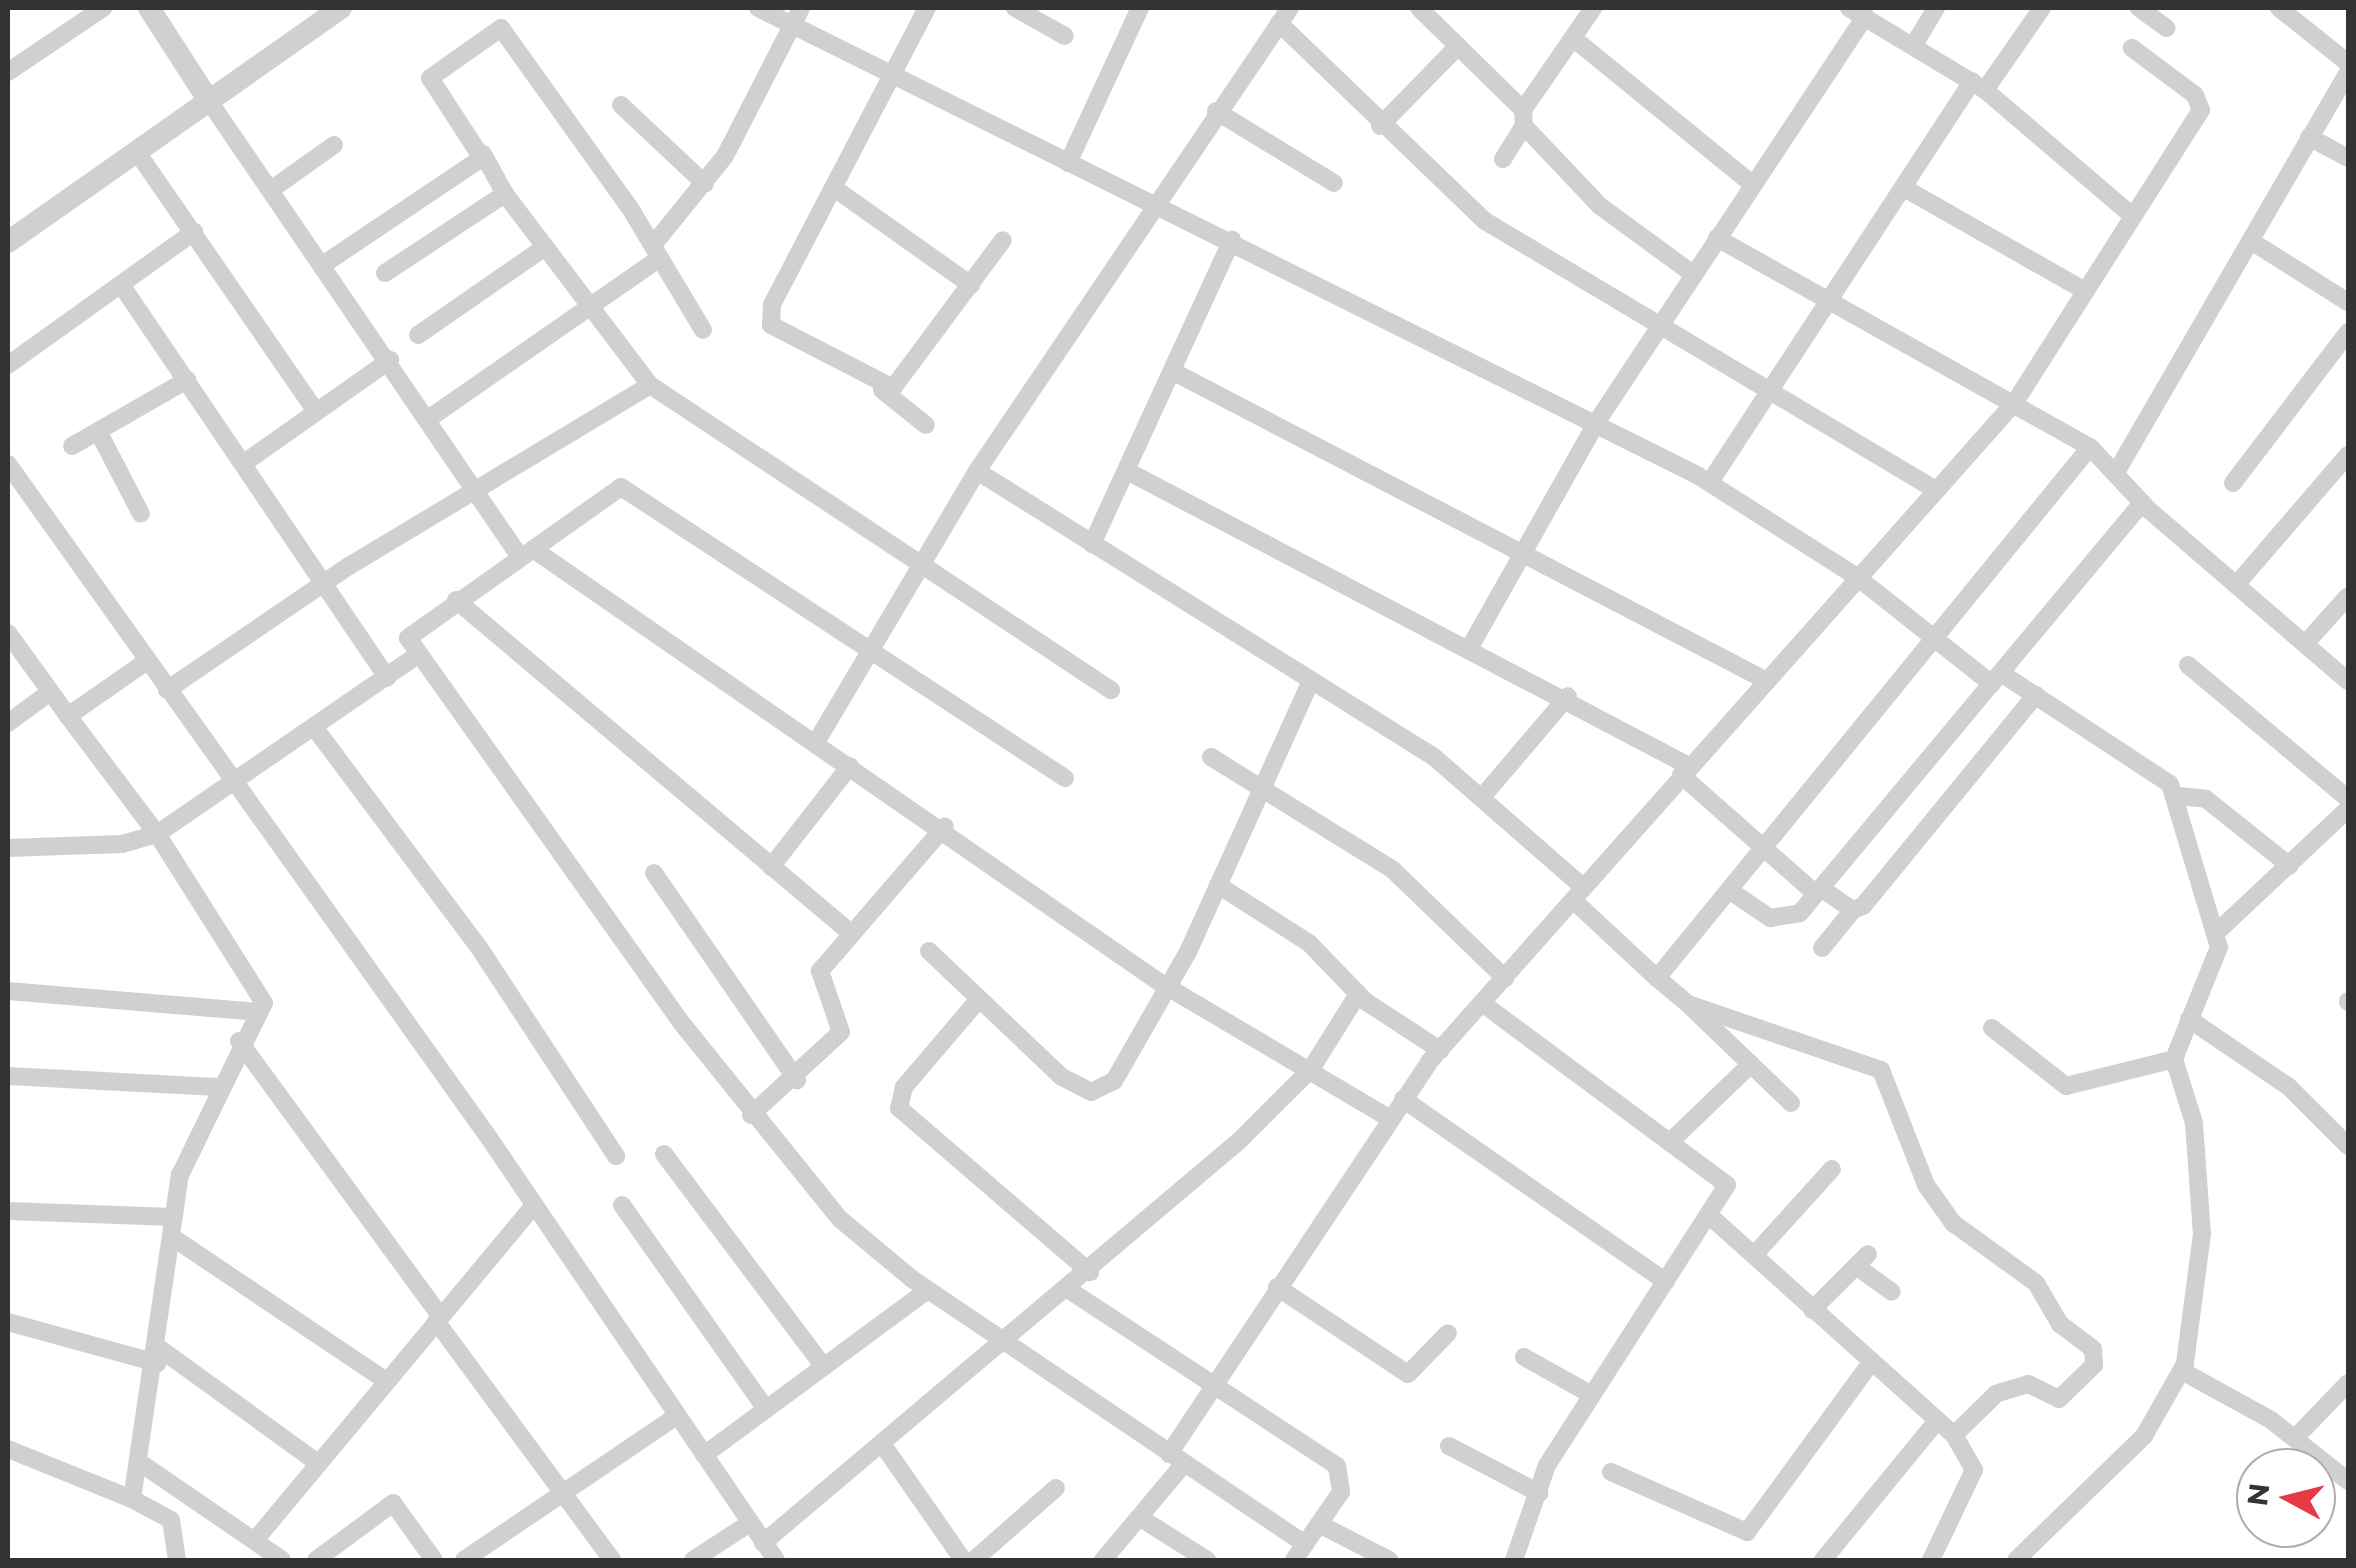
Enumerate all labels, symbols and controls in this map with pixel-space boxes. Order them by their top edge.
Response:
north arrow [2236,1448,2336,1548]
text: N [2240,1481,2276,1508]

